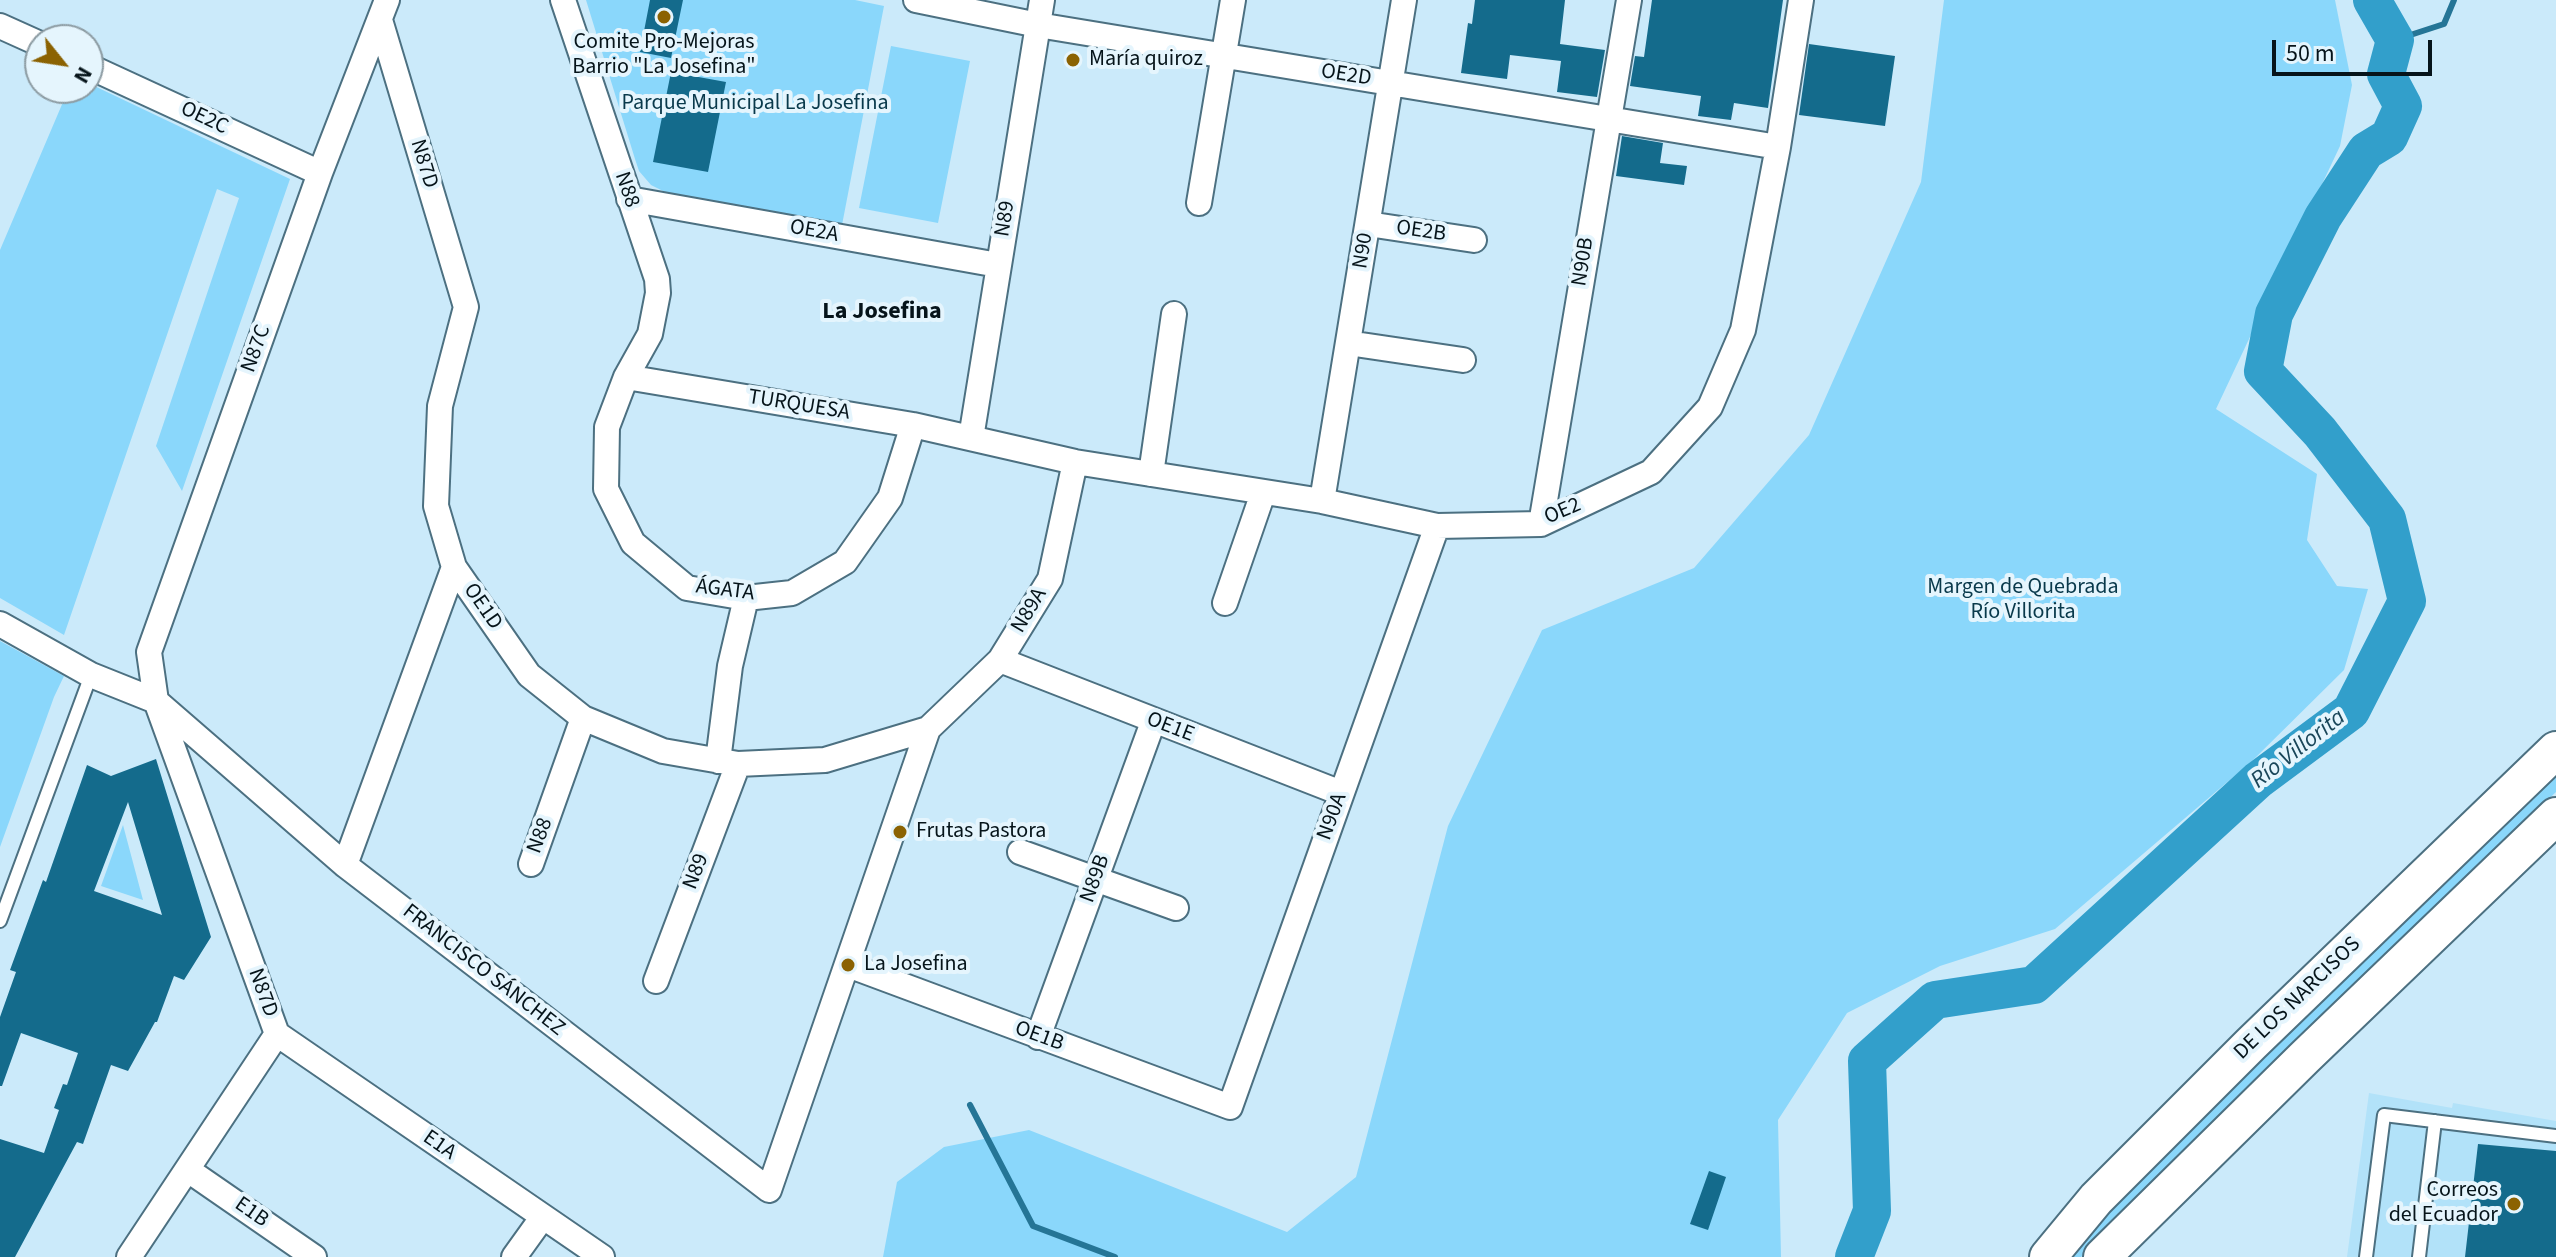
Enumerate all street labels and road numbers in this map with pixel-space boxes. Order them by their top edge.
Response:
street label: OE2D [1319,59,1373,93]
street label: OE2C [176,97,232,141]
street label: N87D [403,136,443,192]
street label: N88 [608,169,644,211]
street label: N89 [990,199,1022,239]
street label: OE2A [788,215,840,249]
street label: OE2B [1394,215,1448,249]
street label: N90 [1348,231,1380,271]
street label: N90B [1567,236,1601,288]
street label: N87C [236,322,278,376]
street label: TURQUESA [746,385,852,427]
street label: OE2 [1541,493,1585,531]
street label: ÁGATA [694,574,756,608]
street label: OE1D [457,579,507,635]
street label: N89A [1006,584,1054,638]
street label: OE1E [1143,707,1197,749]
street label: N90A [1312,790,1354,844]
street label: N88 [522,815,560,857]
street label: N89 [678,850,716,894]
street label: N89B [1075,851,1117,907]
street label: FRANCISCO SÁNCHEZ [397,899,569,1043]
street label: DE LOS NARCISOS [2229,932,2367,1066]
street label: N87D [241,965,283,1021]
street label: OE1B [1011,1016,1067,1058]
street label: E1A [417,1125,461,1167]
street label: E1B [229,1192,273,1234]

